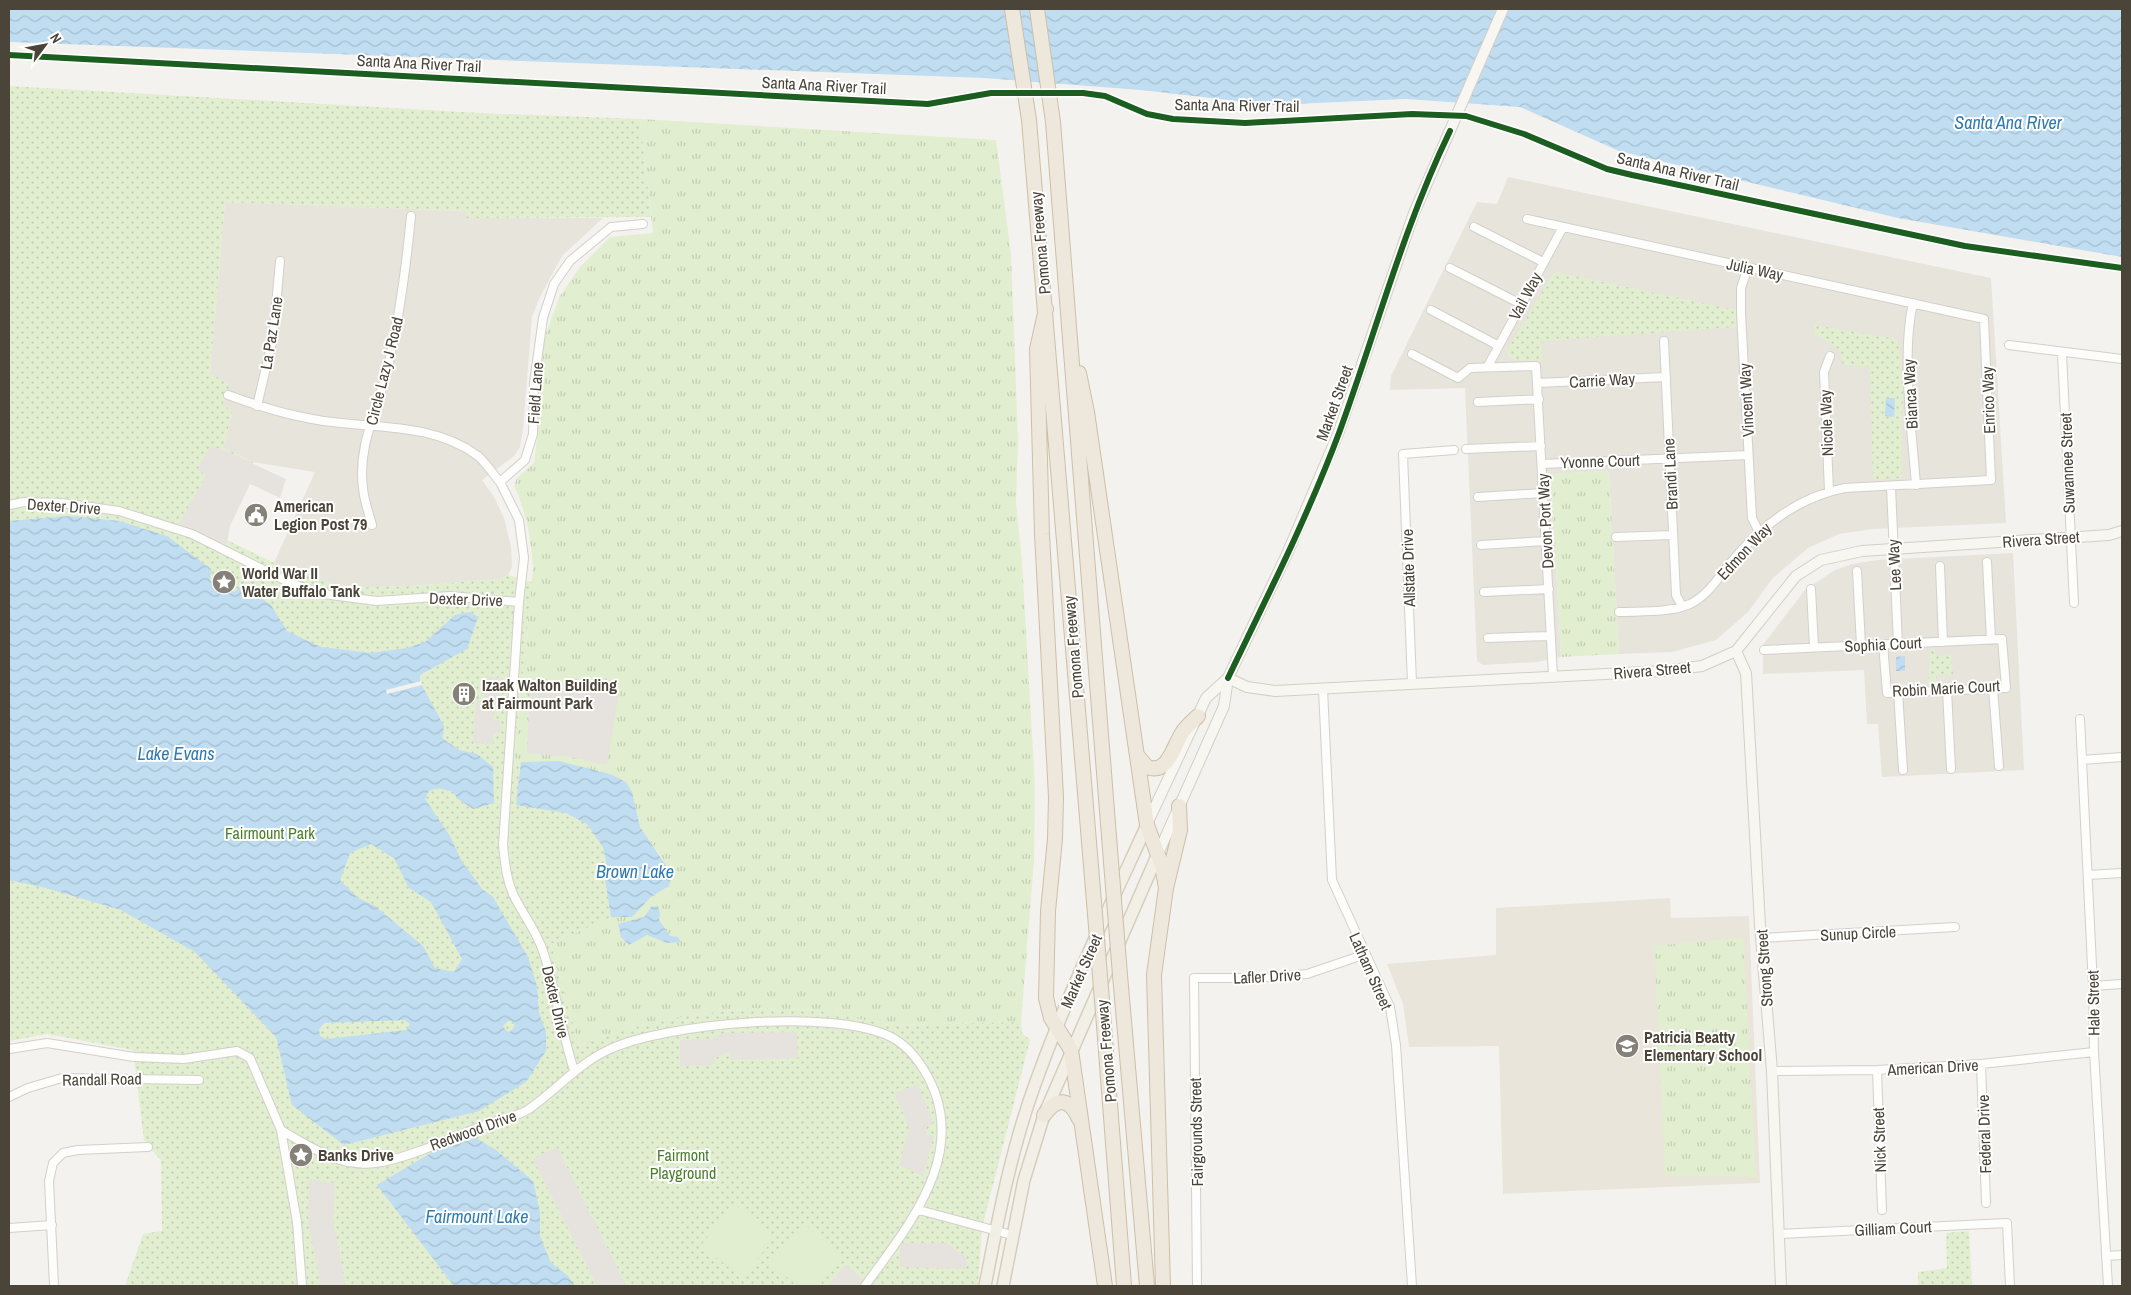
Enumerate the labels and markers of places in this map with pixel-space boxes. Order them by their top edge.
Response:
place label: American Legion Post 79 [274,495,367,535]
public building icon: American Legion Post 79 [243,502,269,528]
place label: World War II Water Buffalo Tank [242,562,361,602]
place icon: World War II Water Buffalo Tank [211,569,237,595]
place label: Izaak Walton Building at Fairmount Park [482,674,617,714]
building icon: Izaak Walton Building at Fairmount Park [451,681,477,707]
place label: Patricia Beatty Elementary School [1644,1026,1762,1066]
school or university icon: Patricia Beatty Elementary School [1614,1033,1640,1059]
place icon: Banks Drive [288,1142,314,1168]
place label: Banks Drive [318,1144,394,1166]

